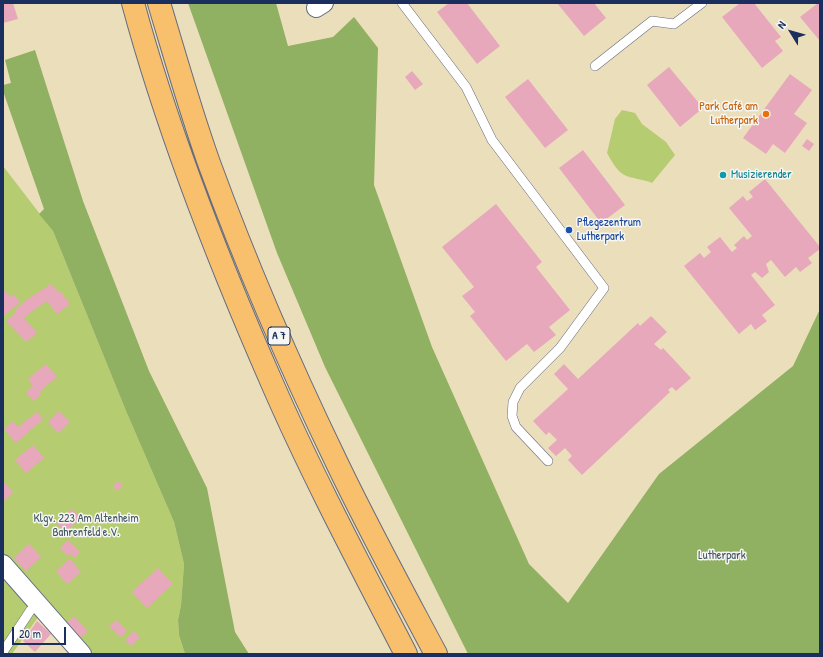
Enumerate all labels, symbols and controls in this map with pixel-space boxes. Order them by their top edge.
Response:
north arrow [771,12,811,52]
text: N [774,18,789,31]
place label: Park Café am Lutherpark [699,100,758,128]
marker: Park Café am Lutherpark [761,109,771,119]
place label: Musizierender [731,168,792,182]
marker: Musizierender [718,170,728,180]
place label: Pflegezentrum Lutherpark [577,216,641,244]
marker: Pflegezentrum Lutherpark [564,225,574,235]
road number: A 7 [268,327,290,345]
park label: Klgv. 223 Am Altenheim Bahrenfeld e.V. [33,512,139,540]
park label: Lutherpark [698,549,746,563]
scale bar [14,619,68,645]
text: 20 m [19,625,41,642]

